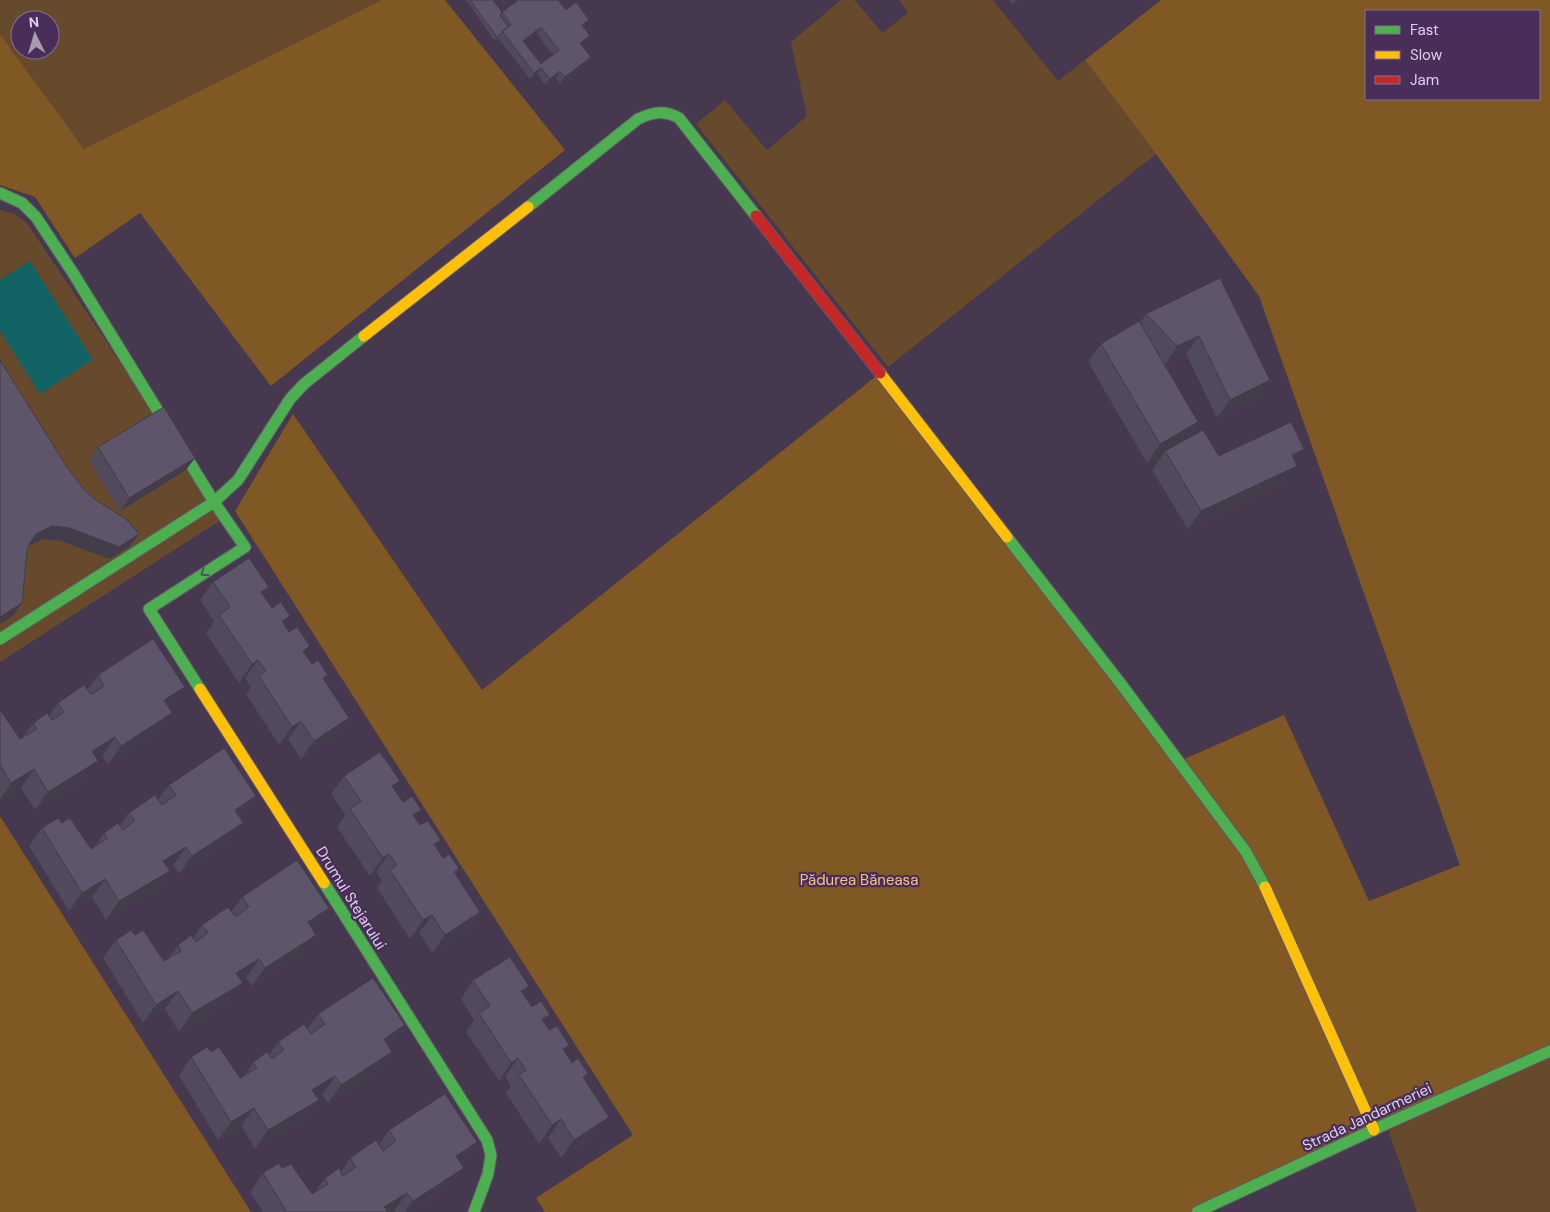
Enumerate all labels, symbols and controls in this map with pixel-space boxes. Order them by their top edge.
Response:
north arrow [10,10,60,60]
legend [1365,10,1540,100]
text: N [28,13,40,31]
text: Fast [1410,20,1439,40]
text: Slow [1410,45,1443,65]
text: Jam [1410,70,1439,90]
one-way arrow [200,567,209,577]
street label: Drumul Stejarului [311,843,391,953]
park label: Pădurea Băneasa [800,870,918,890]
street label: Strada Jandarmeriei [1299,1078,1435,1156]

